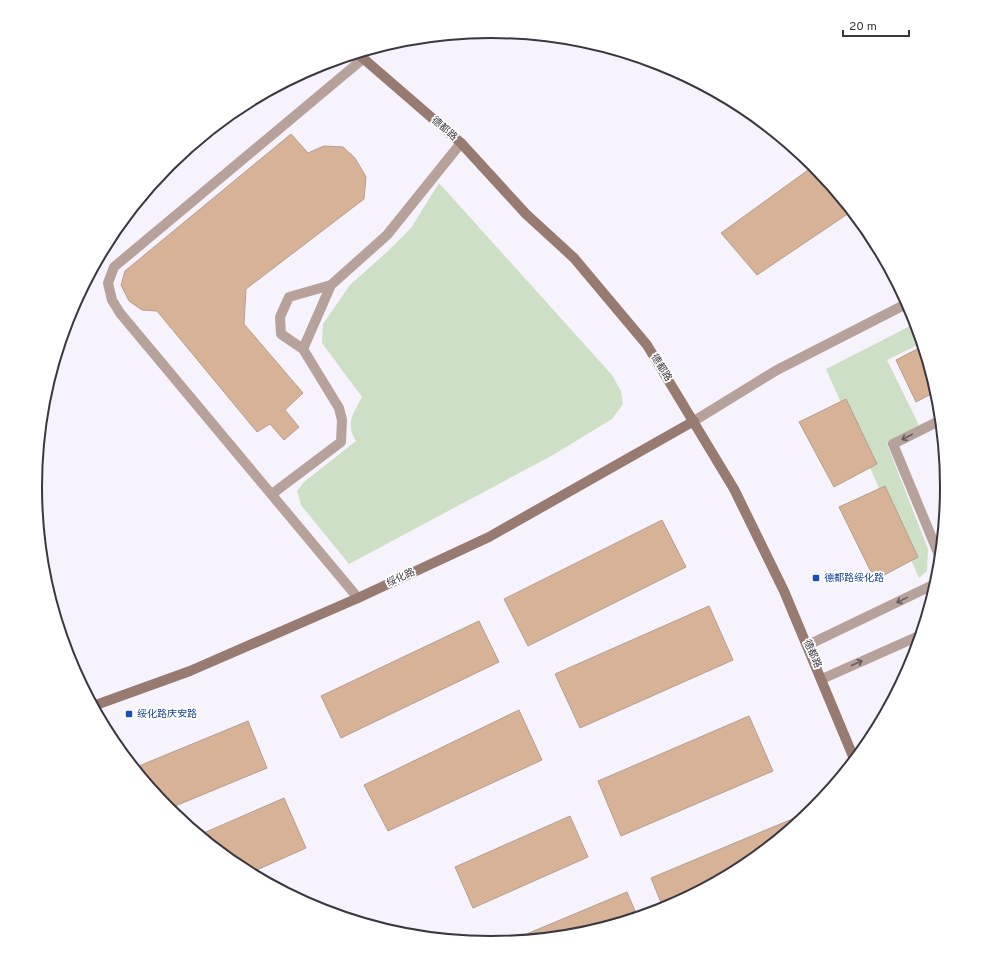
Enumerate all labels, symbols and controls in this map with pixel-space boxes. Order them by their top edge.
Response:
scale bar [843,12,909,38]
text: 20 m [849,19,877,35]
street label: 德都路 [428,114,460,144]
street label: 德都路 [648,352,674,384]
one-way arrow [901,434,913,442]
street label: 绥化路 [385,566,417,590]
place label: 德都路绥化路 [824,572,884,585]
marker: 德都路绥化路 [811,573,821,583]
one-way arrow [896,597,908,604]
street label: 德都路 [800,638,824,670]
one-way arrow [851,659,863,666]
place label: 绥化路庆安路 [137,708,197,721]
marker: 绥化路庆安路 [124,709,134,719]

